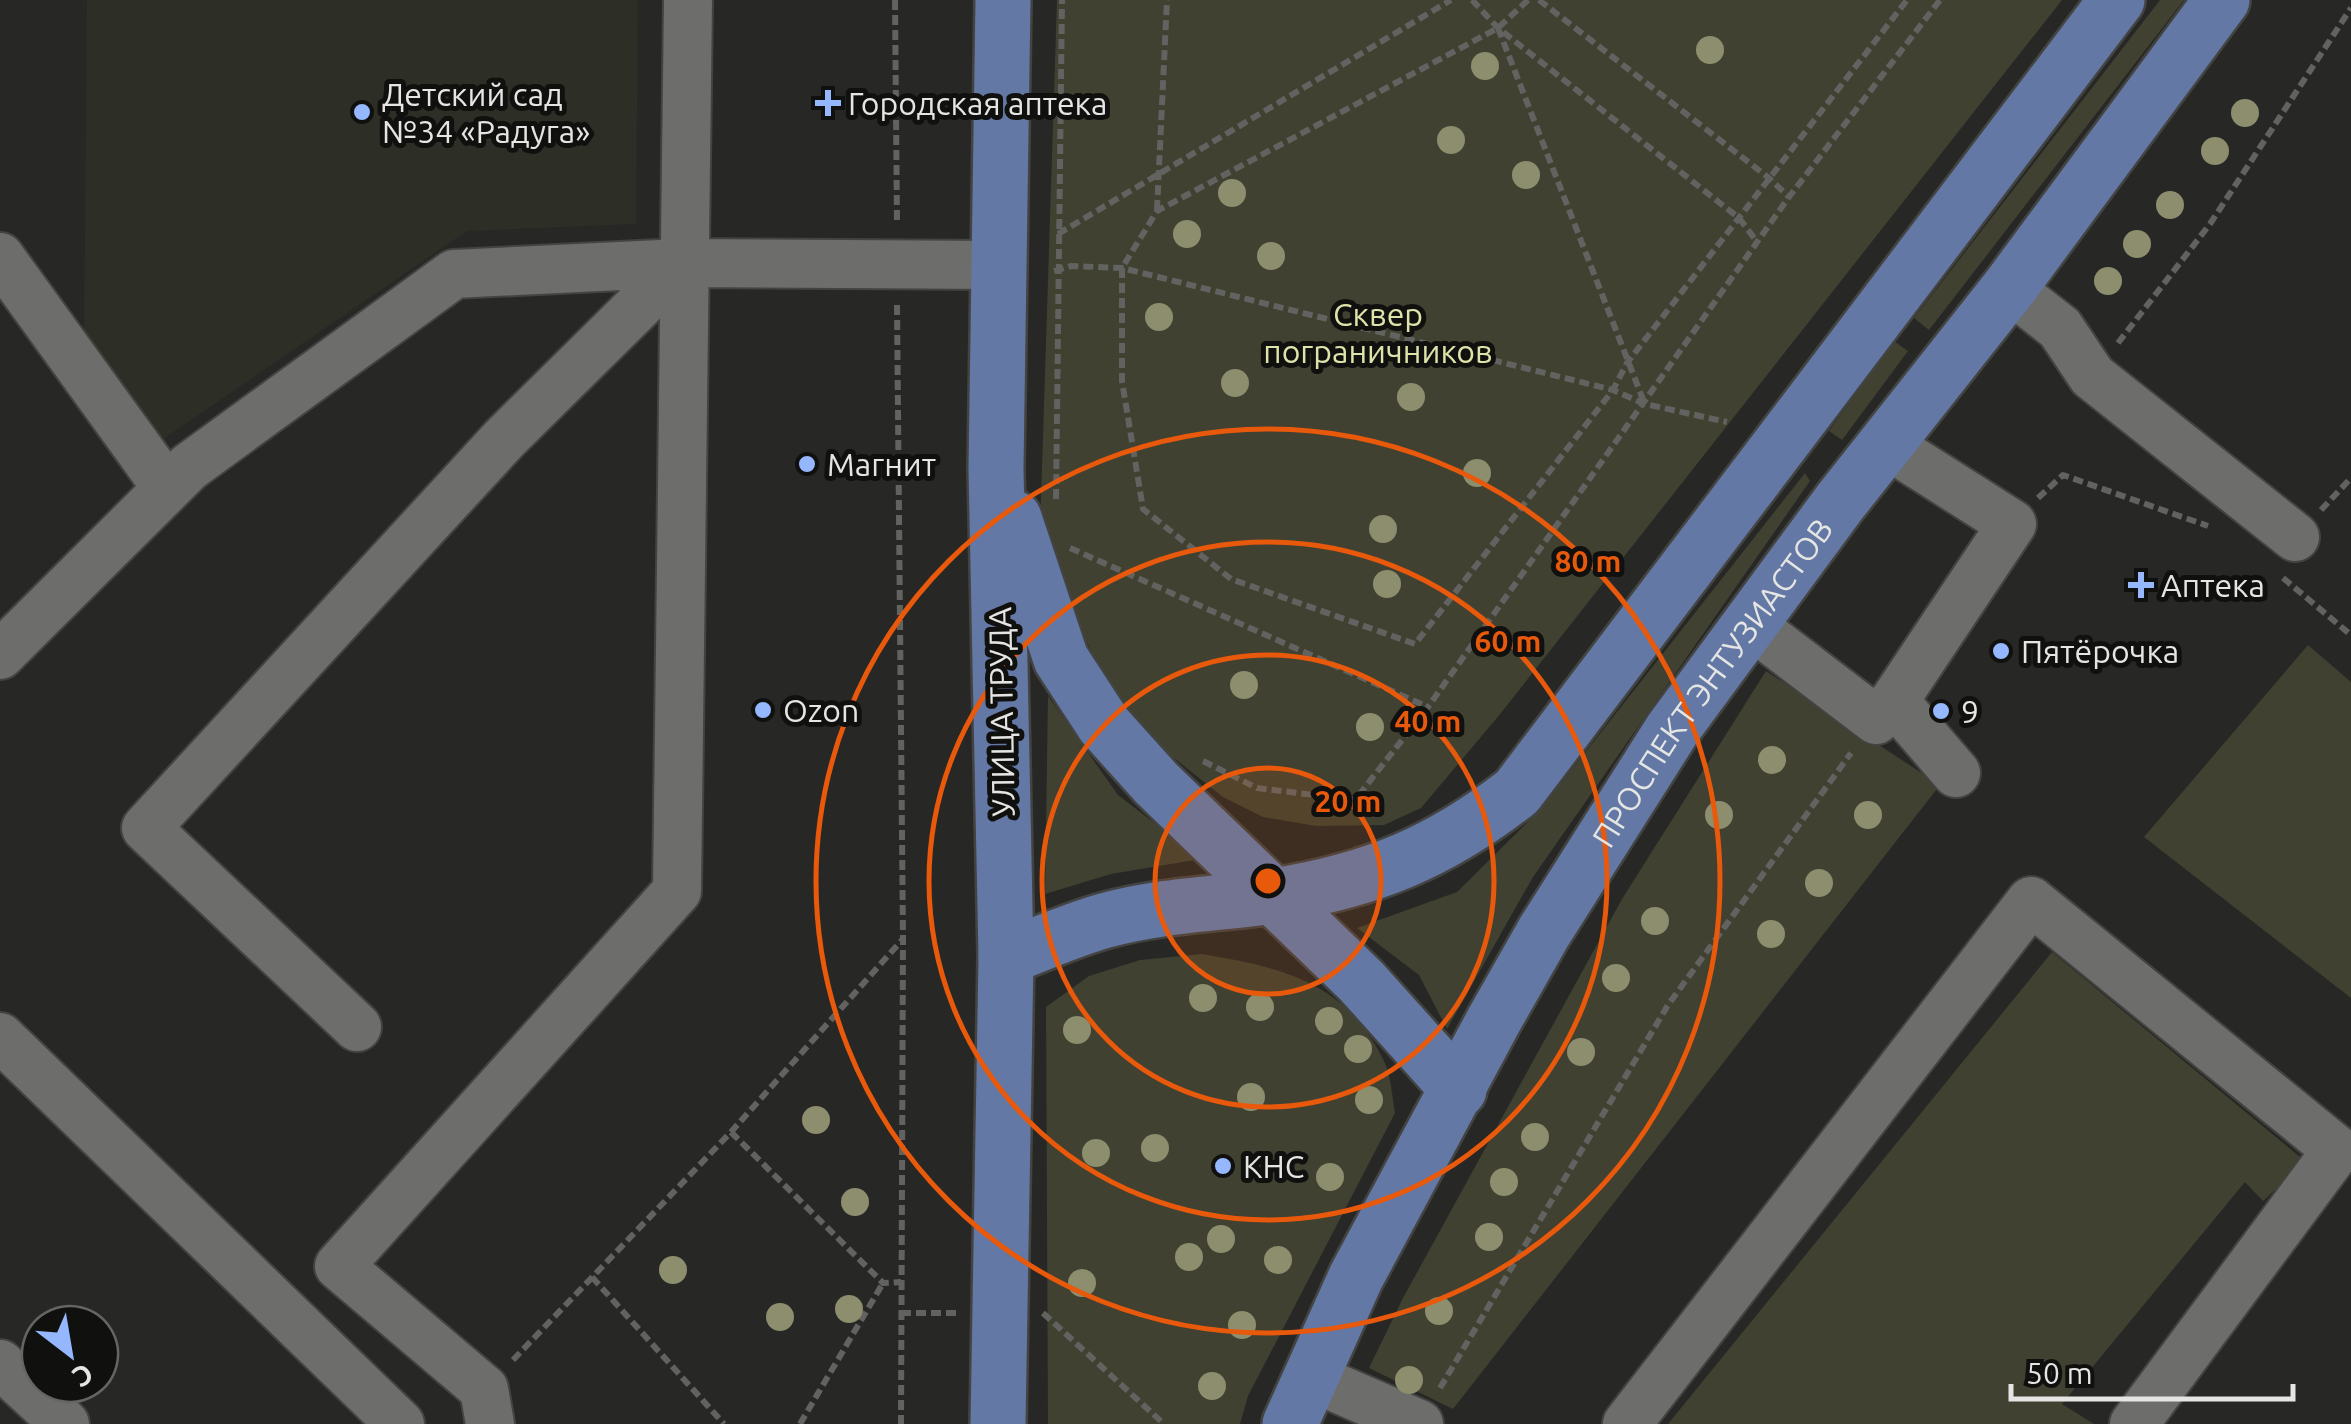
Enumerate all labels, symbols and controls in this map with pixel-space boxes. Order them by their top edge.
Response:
place label: Детский сад №34 «Радуга» [382,76,590,149]
place label: Городская аптека [848,85,1108,121]
marker: Городская аптека [817,92,839,114]
marker: Детский сад №34 «Радуга» [351,101,373,123]
park label: Сквер пограничников [1263,296,1493,369]
place label: Магнит [827,446,936,482]
marker: Магнит [796,453,818,475]
street label: ПРОСПЕКТ ЭНТУЗИАСТОВ [1585,511,1840,853]
text: 80 m [1555,544,1621,578]
place label: Аптека [2161,567,2265,603]
marker: Аптека [2130,574,2152,596]
street label: УЛИЦА ТРУДА [981,606,1021,817]
text: 60 m [1475,624,1541,658]
place label: Пятёрочка [2021,633,2179,669]
marker: Пятёрочка [1990,640,2012,662]
place label: Ozon [783,692,859,728]
place label: 9 [1961,693,1979,729]
marker: Ozon [752,699,774,721]
marker: 9 [1930,700,1952,722]
text: 40 m [1395,704,1461,738]
text: 20 m [1315,784,1381,818]
centre of rings [1250,863,1286,899]
place label: КНС [1243,1148,1304,1184]
marker: КНС [1212,1155,1234,1177]
north arrow [20,1304,120,1404]
scale bar [2011,1339,2294,1401]
text: 50 m [2026,1356,2093,1390]
text: С [67,1358,99,1394]

